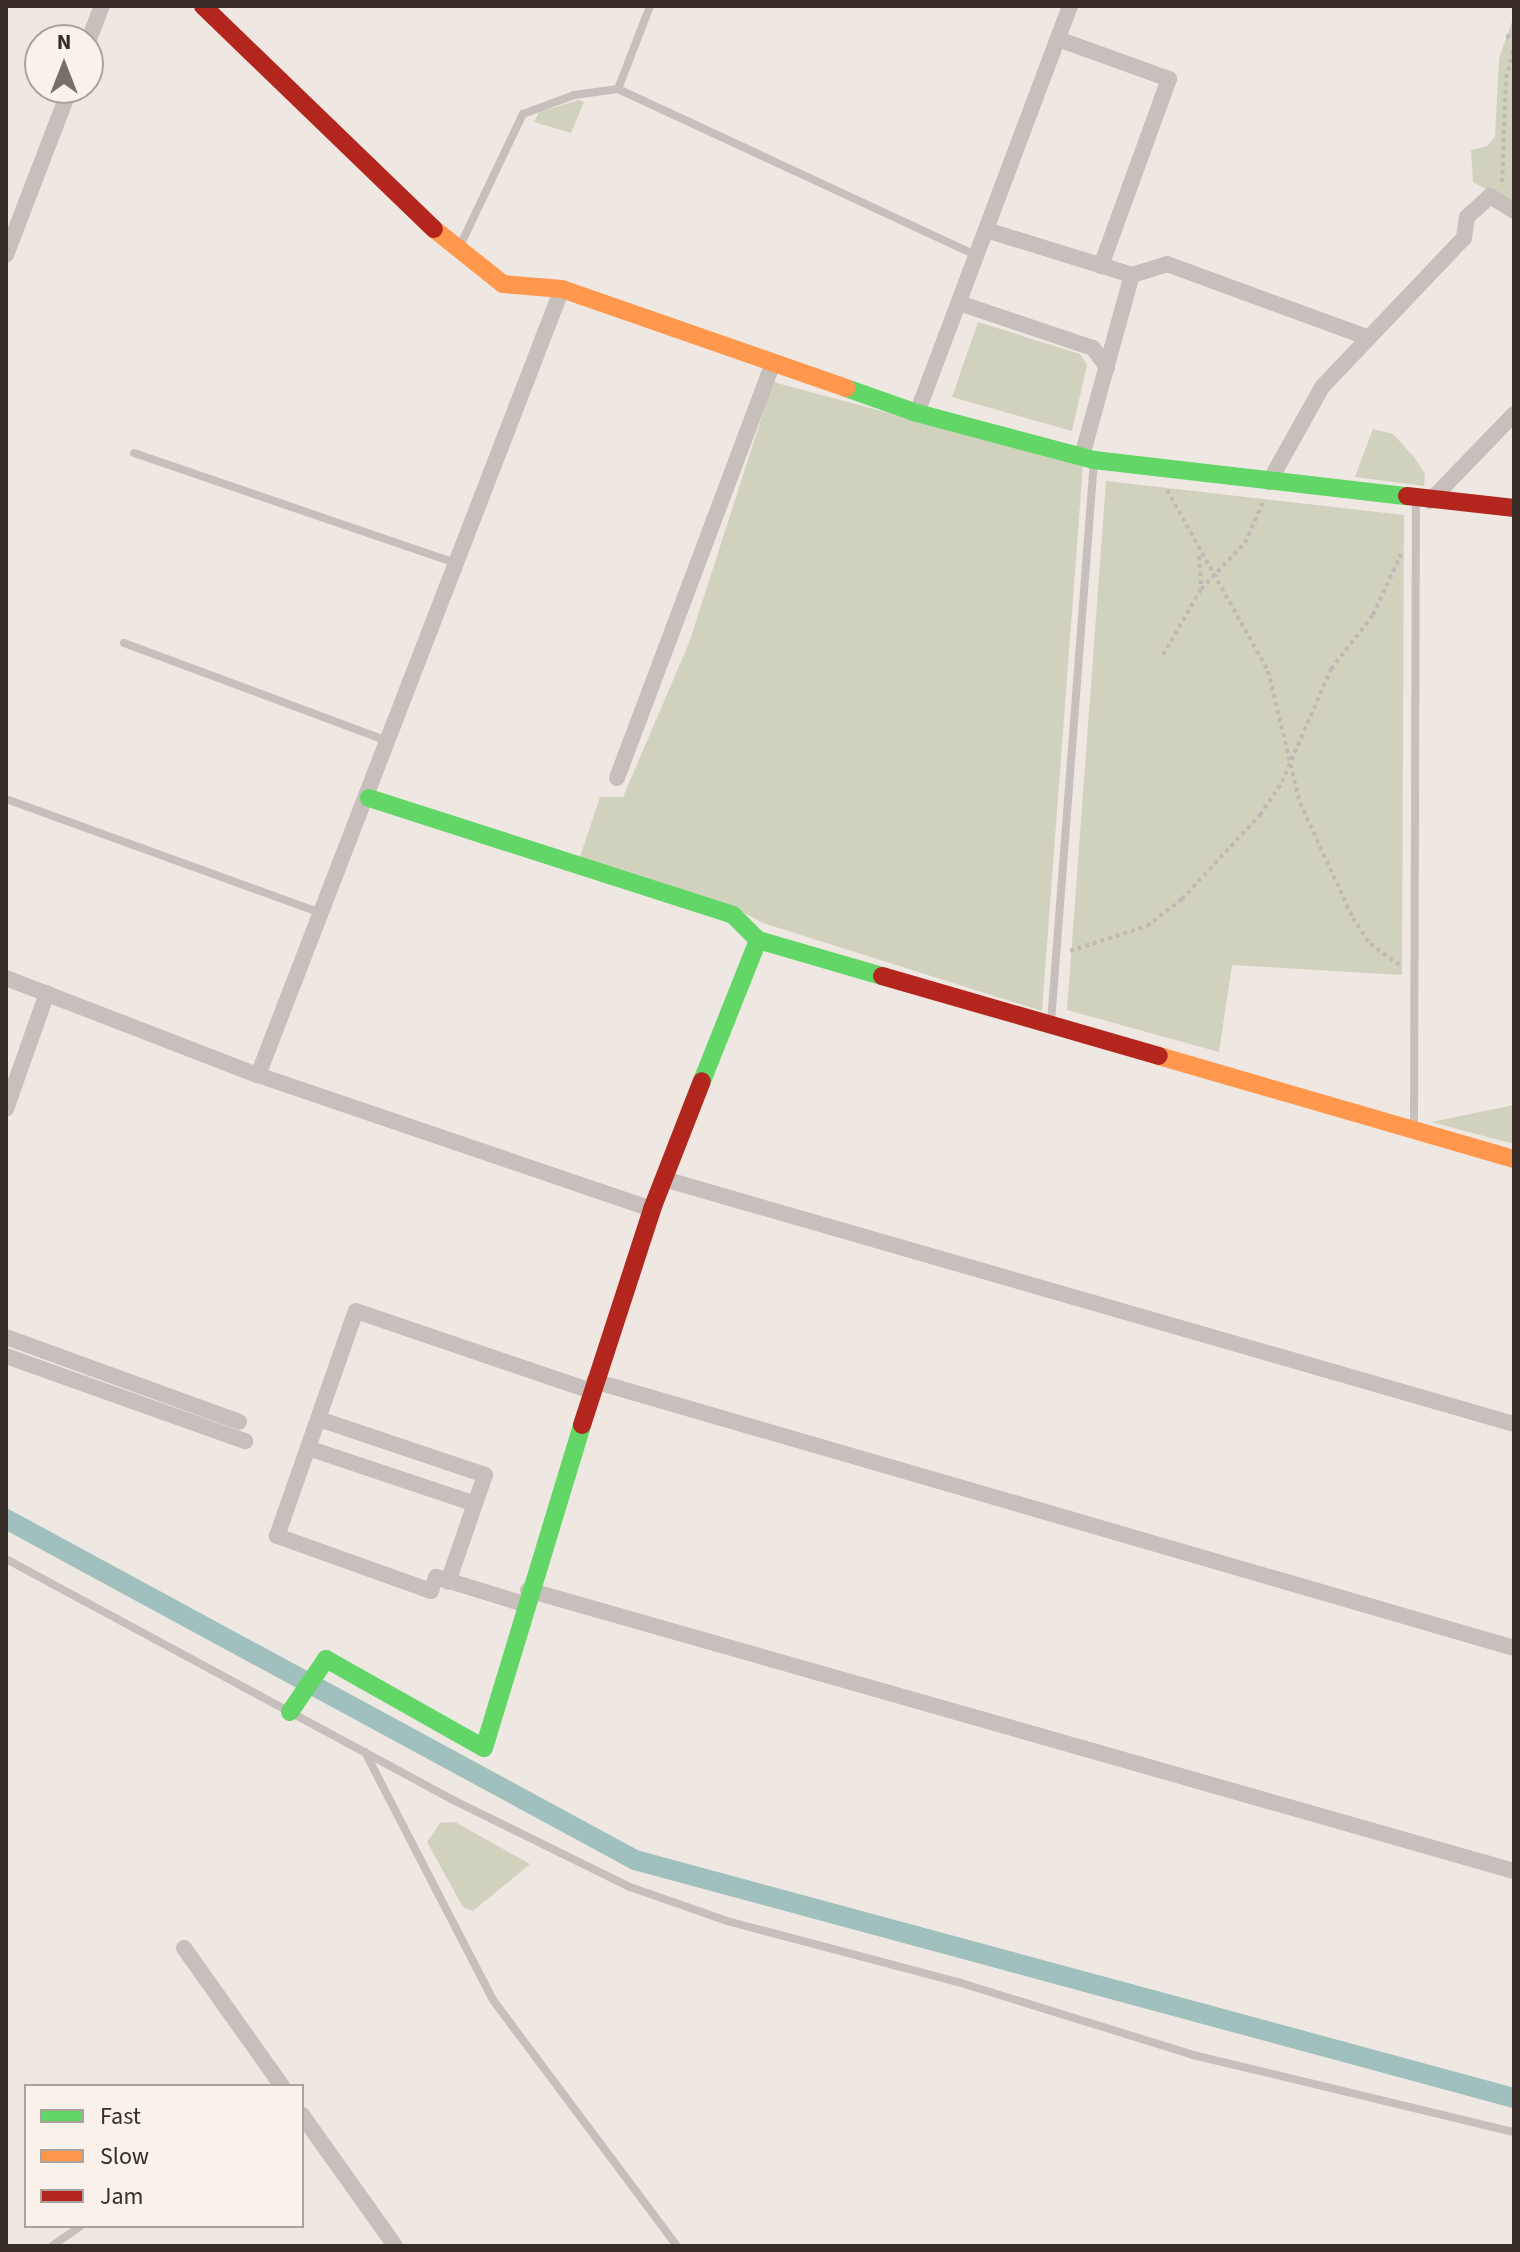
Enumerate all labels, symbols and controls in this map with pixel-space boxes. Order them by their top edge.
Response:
north arrow [24,24,104,104]
text: N [57,26,71,58]
legend [24,2084,304,2228]
text: Fast [100,2099,141,2134]
text: Slow [100,2139,149,2174]
text: Jam [100,2179,144,2214]

